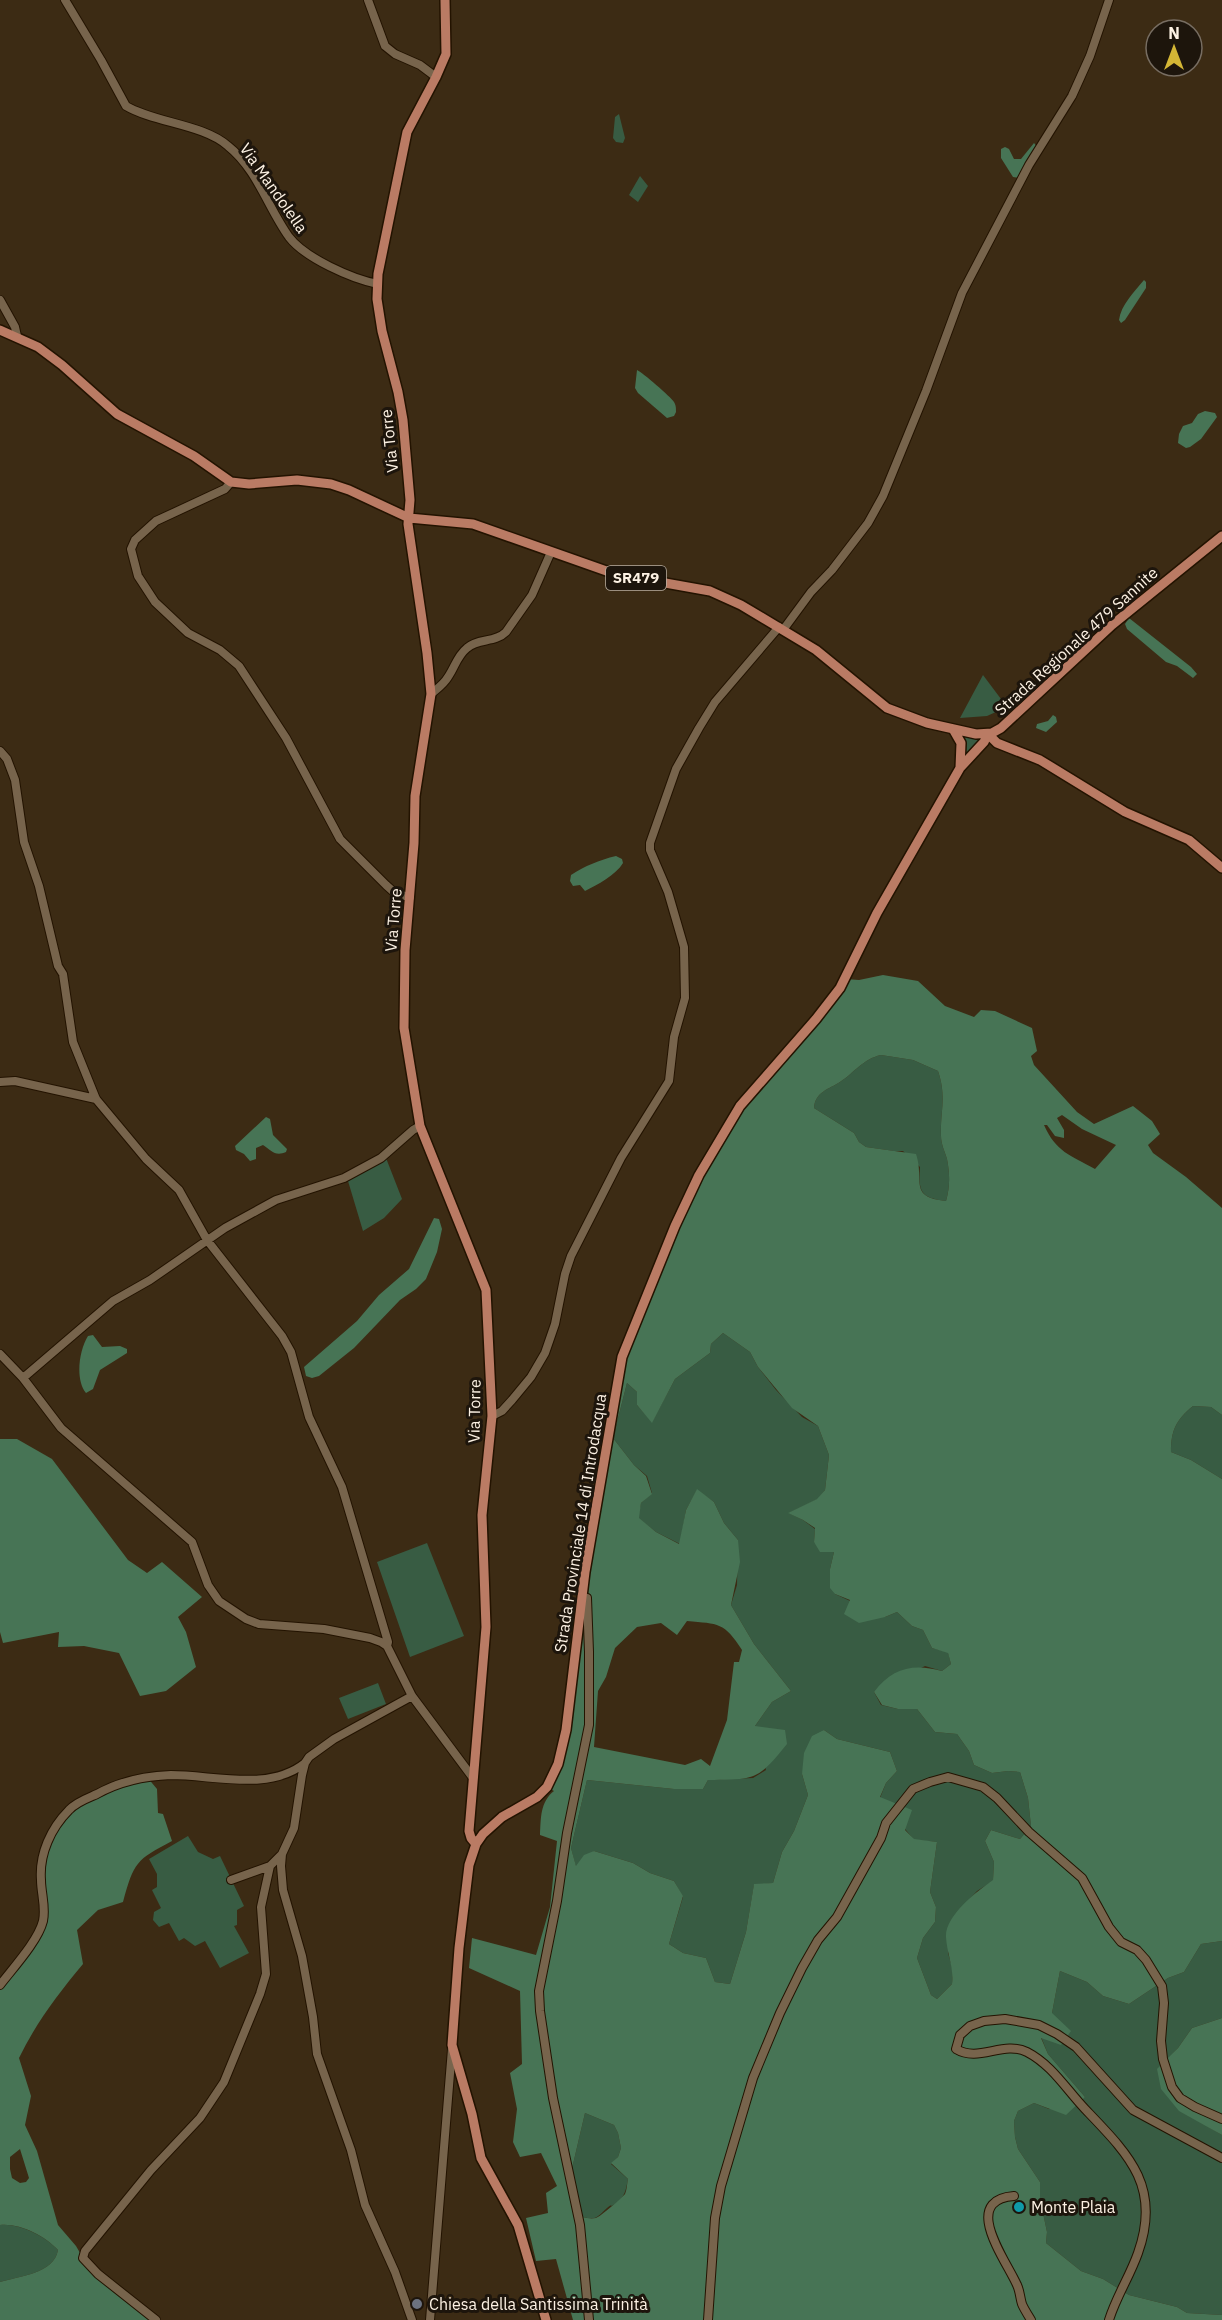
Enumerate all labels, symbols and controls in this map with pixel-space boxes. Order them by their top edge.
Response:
north arrow [1144,18,1204,78]
text: N [1168,23,1180,43]
street label: Via Mandolella [236,139,313,237]
street label: Via Torre [376,408,402,474]
street label: Strada Regionale 479 Sannite [990,562,1162,720]
road number: SR479 [606,566,666,590]
street label: Via Torre [380,887,406,953]
street label: Via Torre [463,1379,485,1443]
street label: Strada Provinciale 14 di Introdacqua [550,1392,610,1654]
place label: Monte Plaia [1031,2197,1116,2217]
marker: Monte Plaia [1012,2200,1026,2214]
place label: Chiesa della Santissima Trinità [429,2294,648,2314]
marker: Chiesa della Santissima Trinità [410,2297,424,2311]

